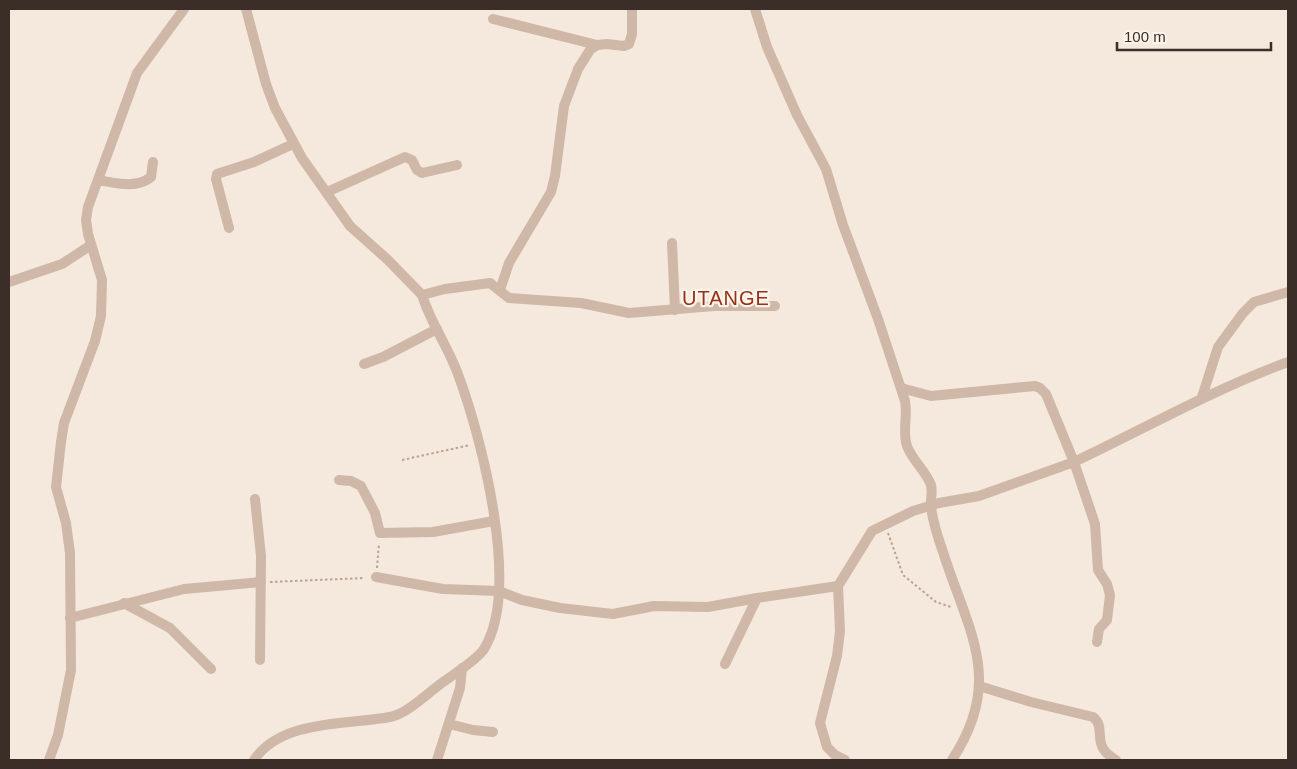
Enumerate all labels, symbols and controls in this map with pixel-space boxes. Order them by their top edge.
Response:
scale bar [1117,20,1271,52]
text: 100 m [1124,28,1166,45]
district label: UTANGE [682,287,770,309]

